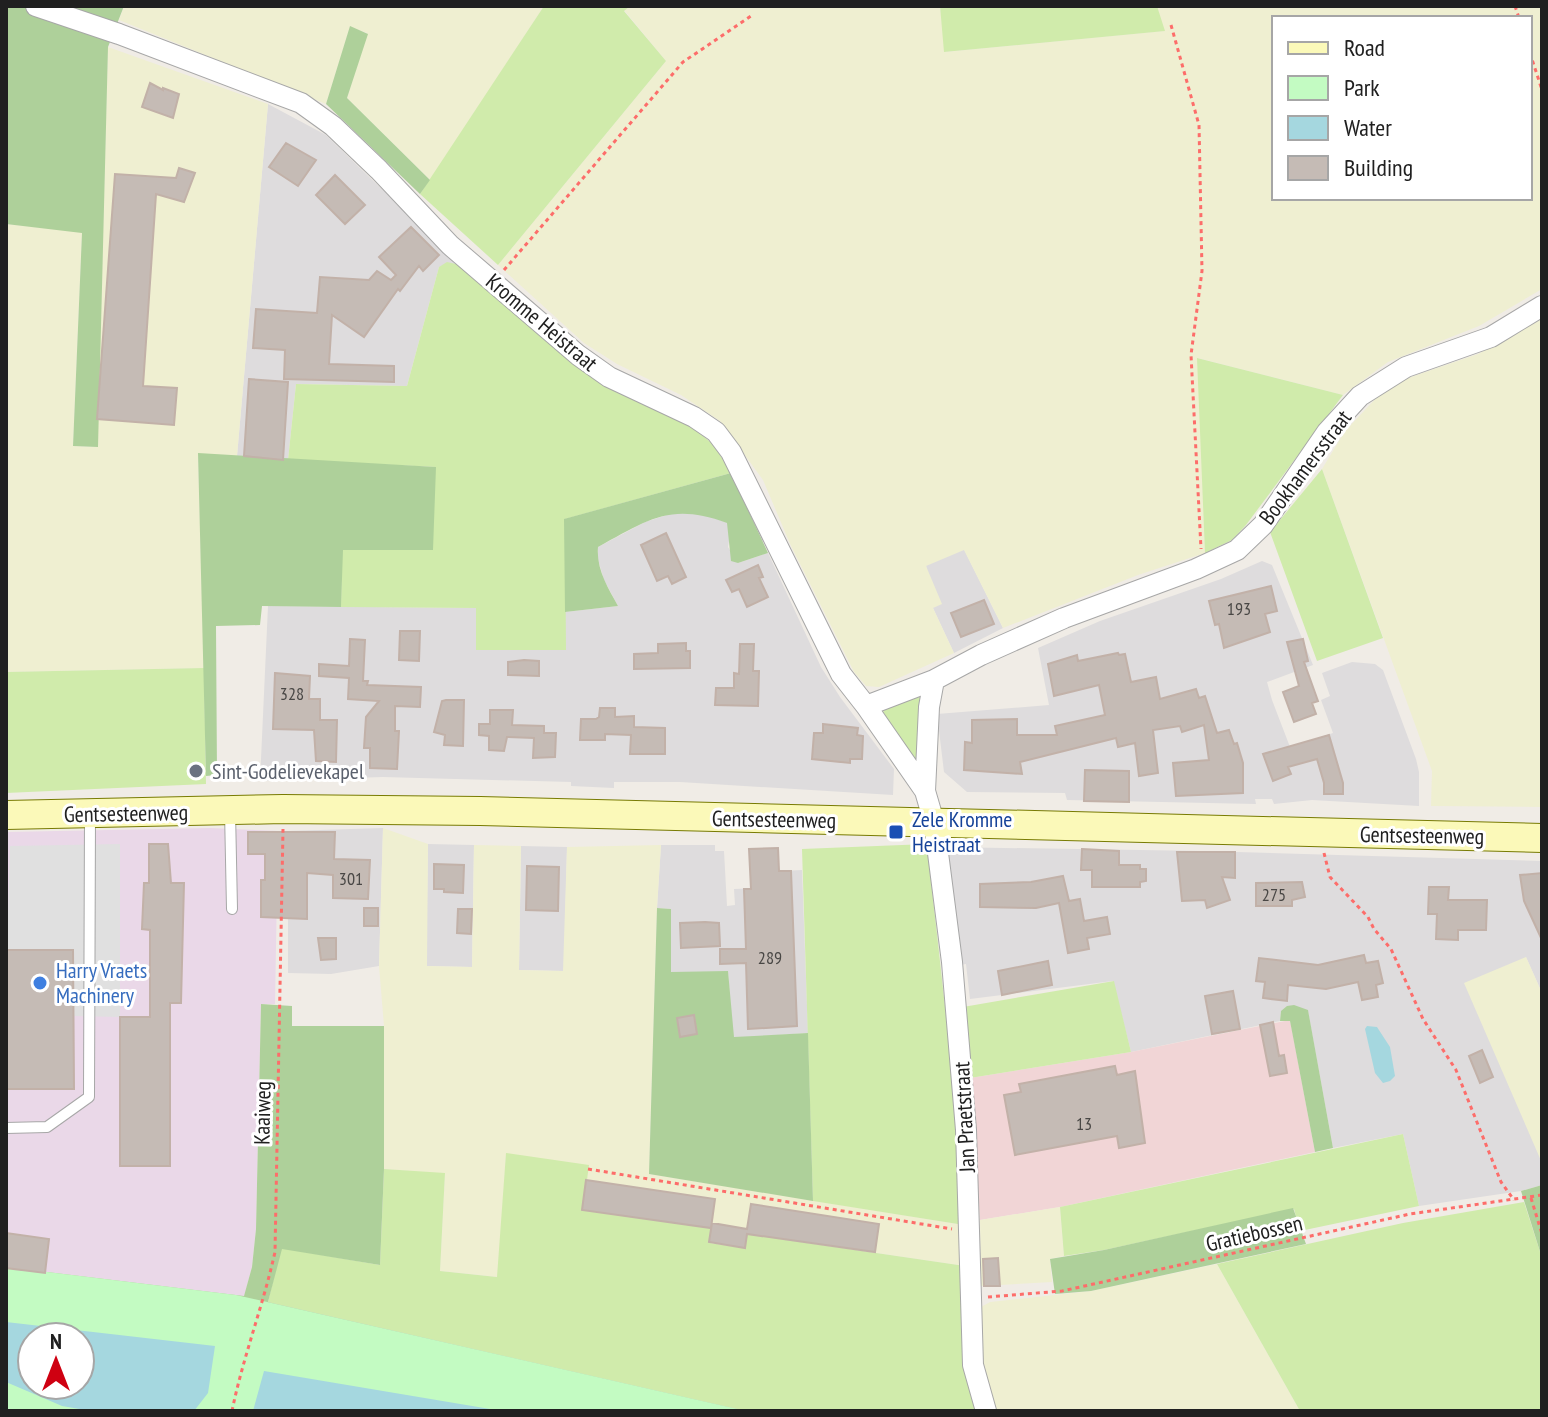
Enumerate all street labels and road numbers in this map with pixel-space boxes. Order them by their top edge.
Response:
street label: Kromme Heistraat [480,267,604,377]
street label: Bookhamersstraat [1253,404,1357,530]
street label: Gentsesteenweg [64,798,188,828]
street label: Gentsesteenweg [712,804,836,834]
street label: Gentsesteenweg [1360,820,1484,850]
street label: Jan Praetstraat [947,1061,981,1174]
street label: Kaaiweg [247,1081,277,1145]
street label: Gratiebossen [1203,1208,1305,1258]

